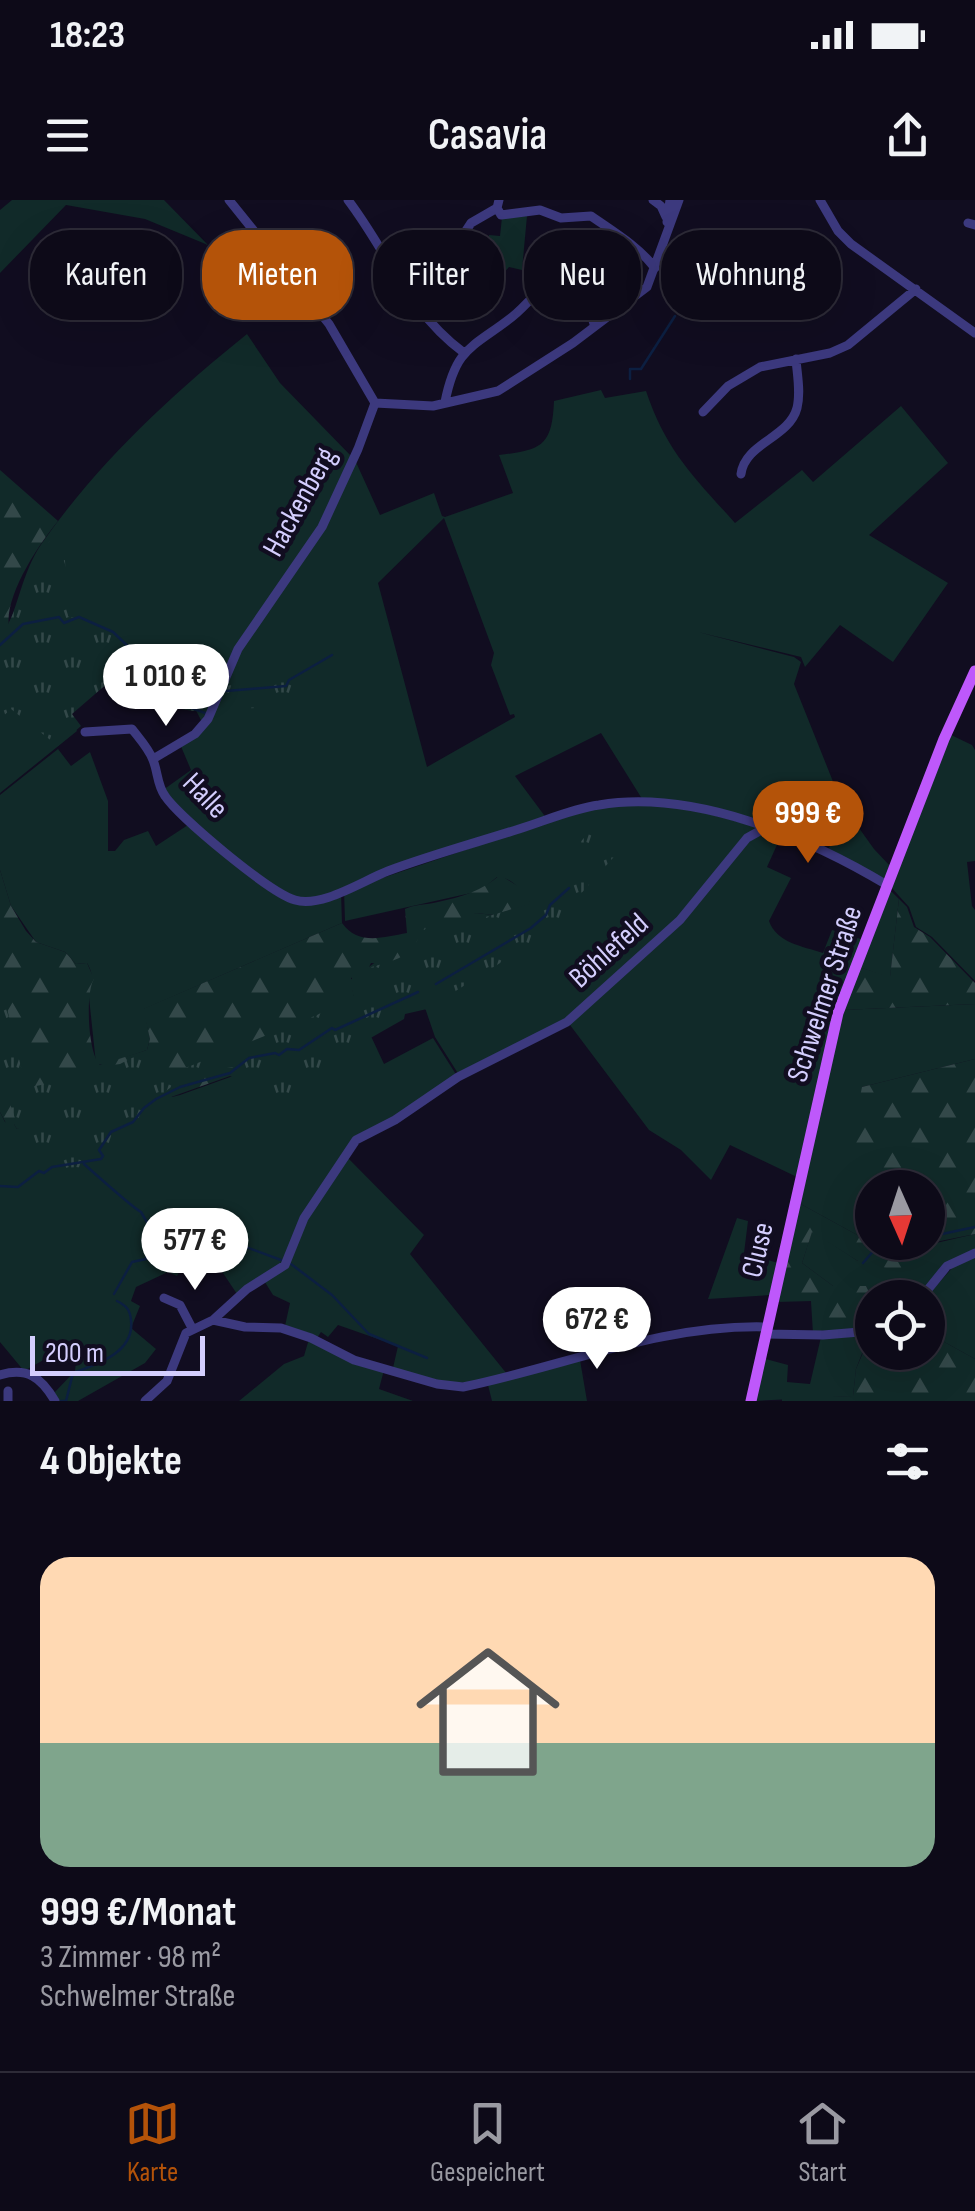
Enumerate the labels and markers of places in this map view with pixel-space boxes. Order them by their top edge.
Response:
pin: 1 010 € [74,644,258,729]
pin: 999 € [738,781,878,866]
pin: 577 € [125,1208,265,1293]
pin: 672 € [527,1287,667,1372]

